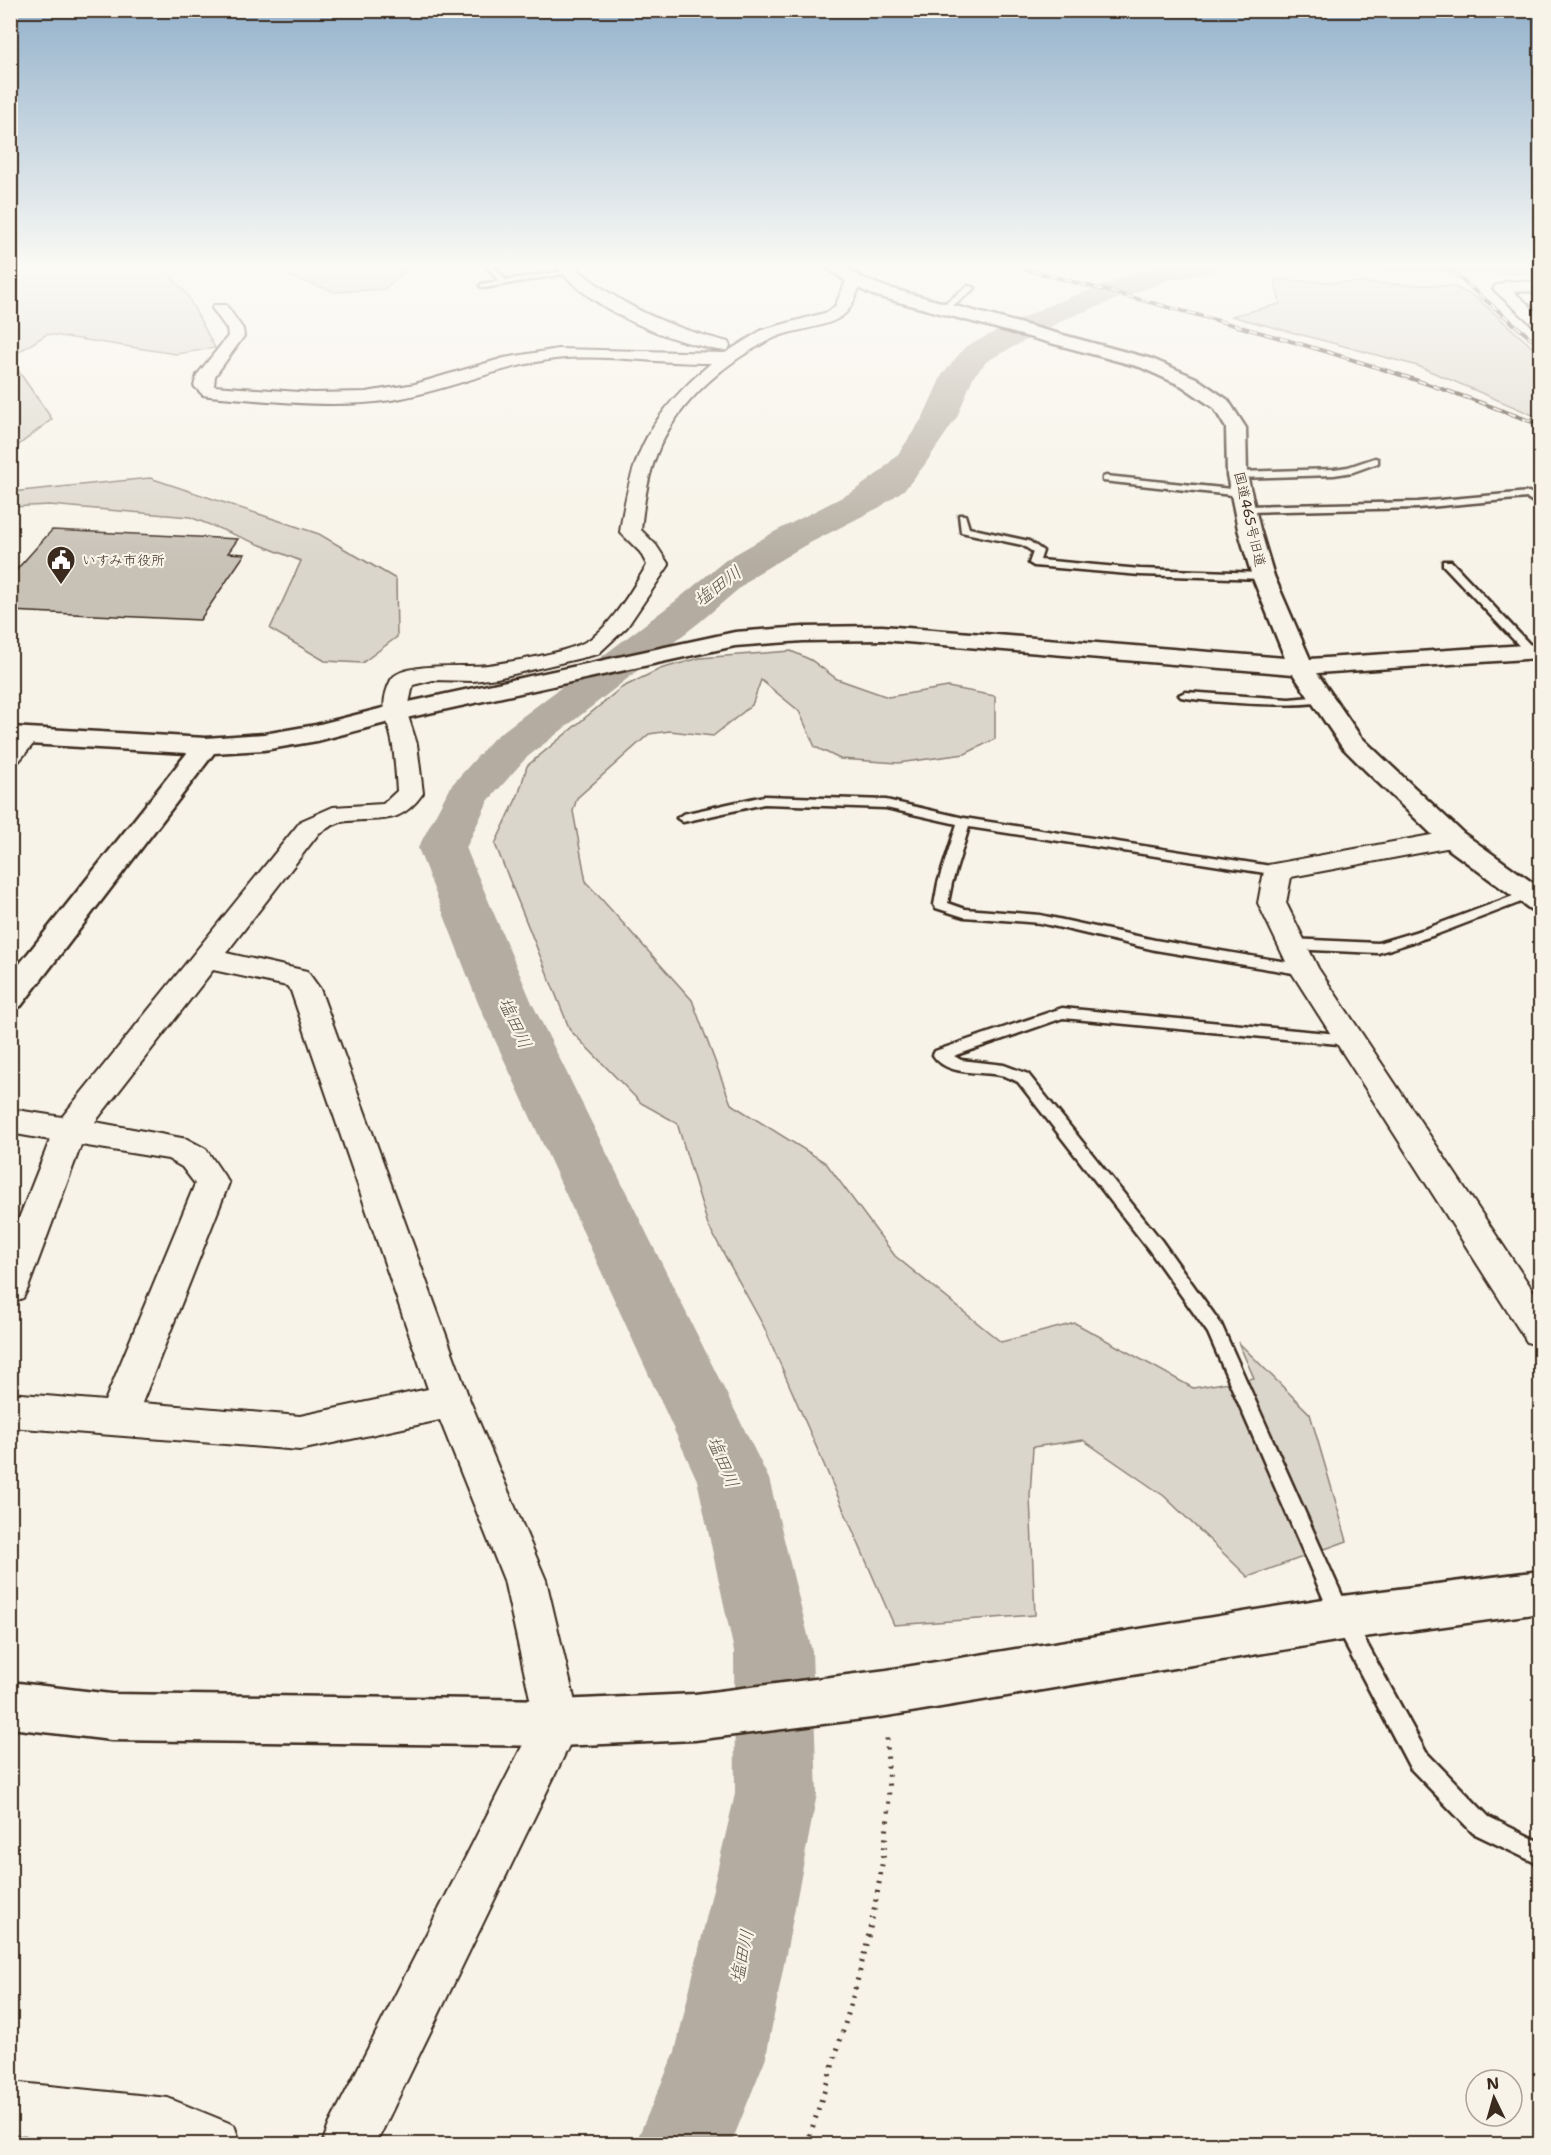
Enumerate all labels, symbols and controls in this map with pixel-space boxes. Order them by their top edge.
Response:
street label: 国道465号旧道 [1230,470,1270,568]
public building icon: いすみ市役所 [45,544,77,586]
place label: いすみ市役所 [82,551,165,569]
water label: 塩田川 [689,560,747,612]
water label: 塩田川 [493,993,537,1053]
water label: 塩田川 [701,1432,745,1492]
water label: 塩田川 [725,1927,759,1985]
north arrow [1464,2068,1524,2128]
text: N [1486,2073,1500,2095]

